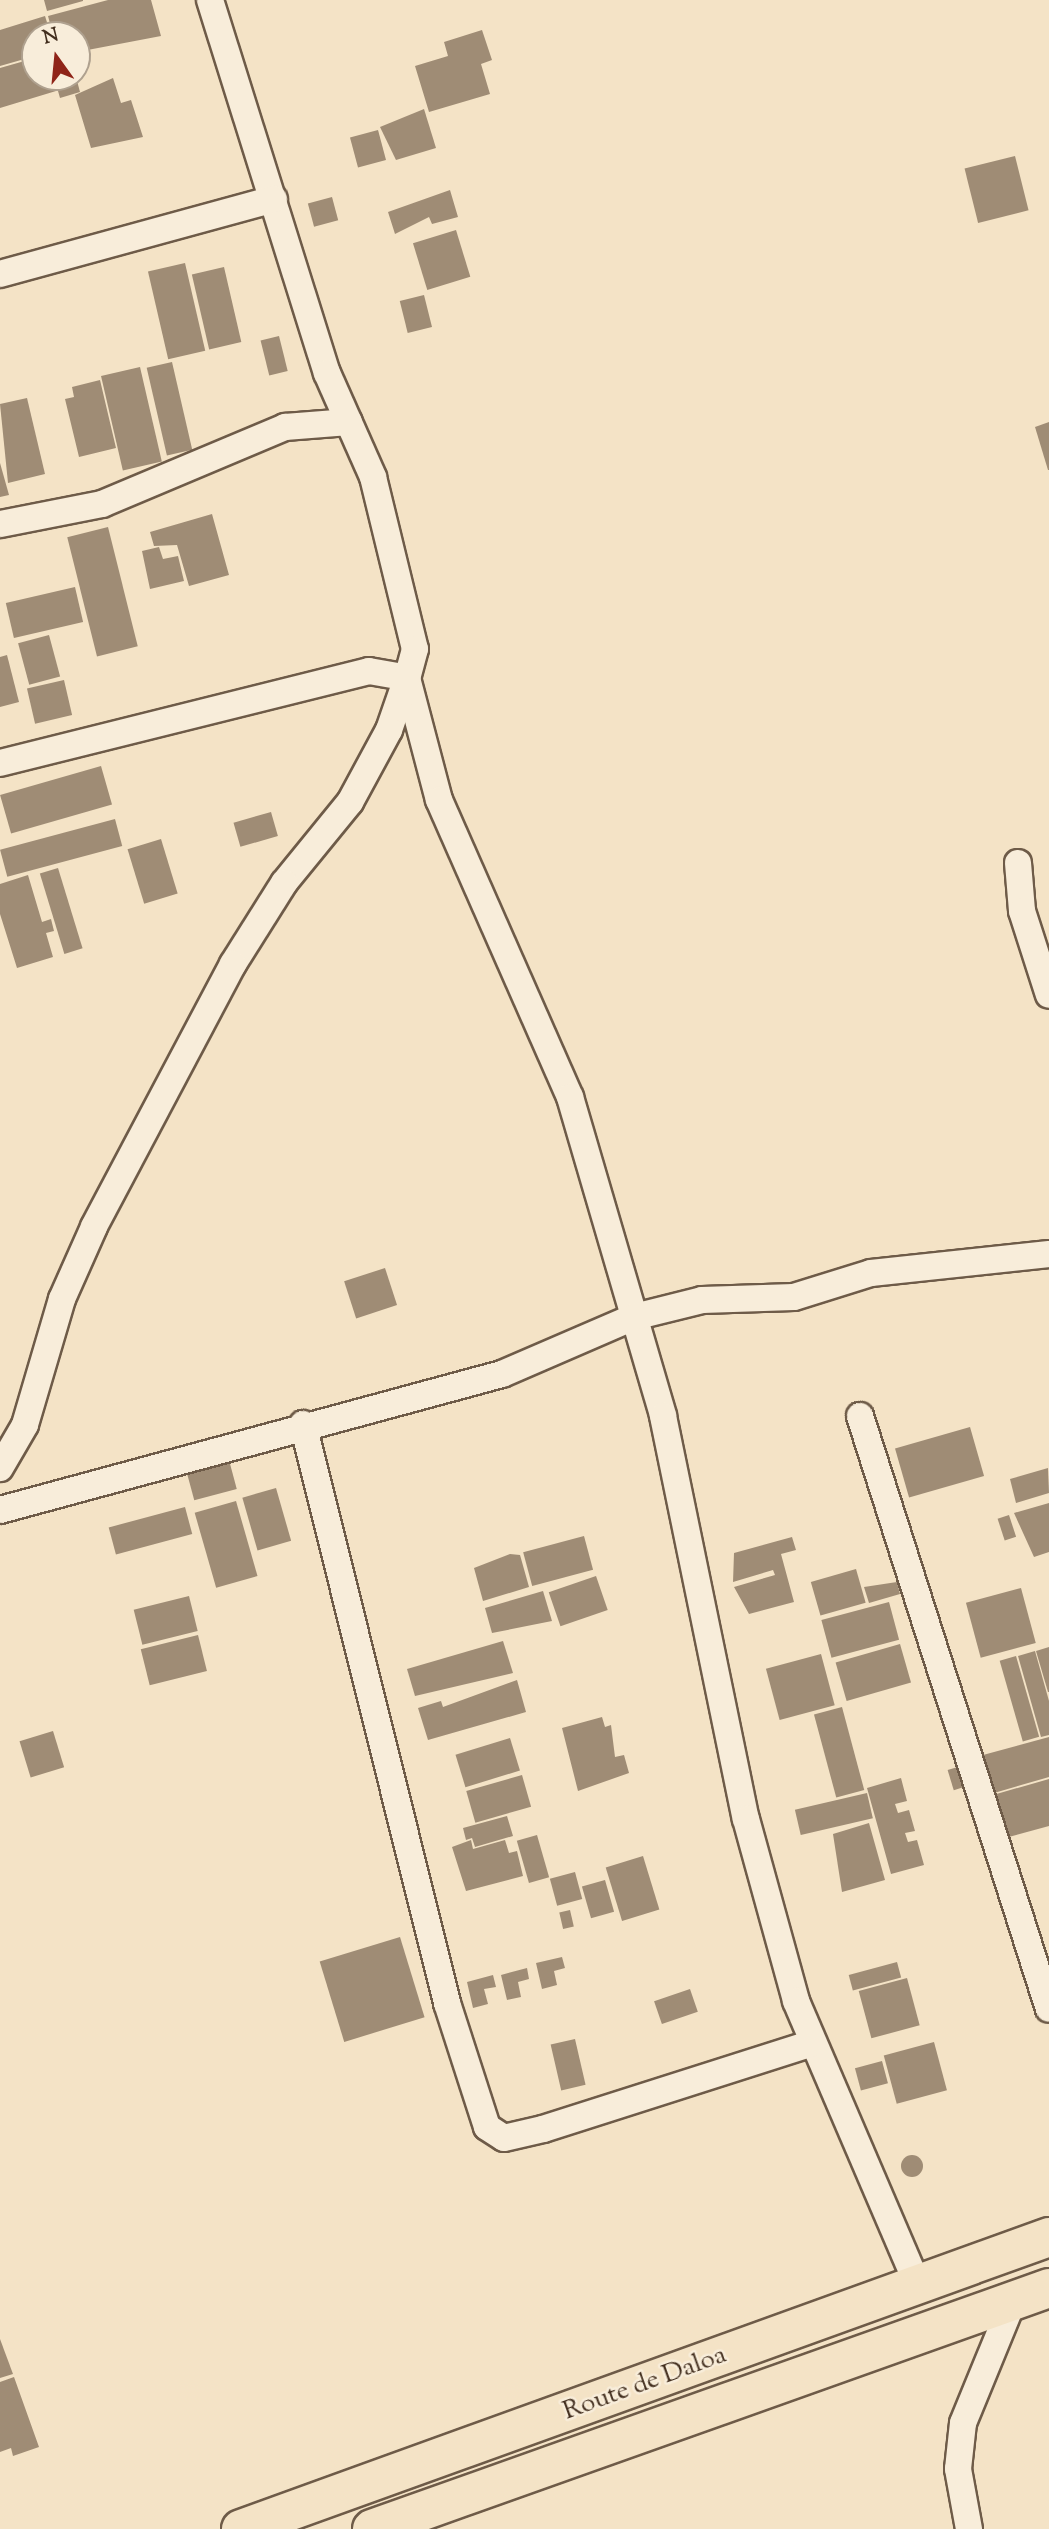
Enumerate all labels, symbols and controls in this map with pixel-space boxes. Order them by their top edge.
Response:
north arrow [21,21,91,91]
text: N [40,22,62,52]
street label: Route de Daloa [559,2340,731,2428]

